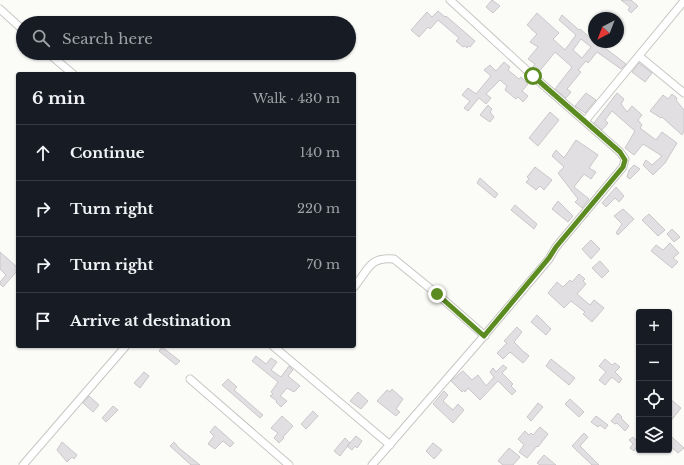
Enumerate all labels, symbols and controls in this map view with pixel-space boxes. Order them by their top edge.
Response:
north arrow [588,12,624,48]
search box [16,16,356,60]
icon: search [30,27,52,49]
text: Search here [62,29,153,48]
route start [524,67,542,85]
text: 6 min [32,88,85,109]
text: Walk · 430 m [253,90,340,107]
icon: ahead [32,142,54,164]
text: Continue [70,143,145,162]
text: 140 m [300,144,340,161]
icon: right [32,198,54,220]
text: Turn right [70,199,153,218]
text: 220 m [297,200,340,217]
icon: right [32,254,54,276]
text: Turn right [70,255,153,274]
text: 70 m [307,256,340,273]
route end [428,285,446,303]
map controls [636,309,672,453]
button: + [636,309,672,345]
icon: arrive [32,310,54,332]
text: Arrive at destination [70,311,231,330]
button: − [636,345,672,381]
button: locate [636,381,672,417]
button: layers [636,417,672,453]

